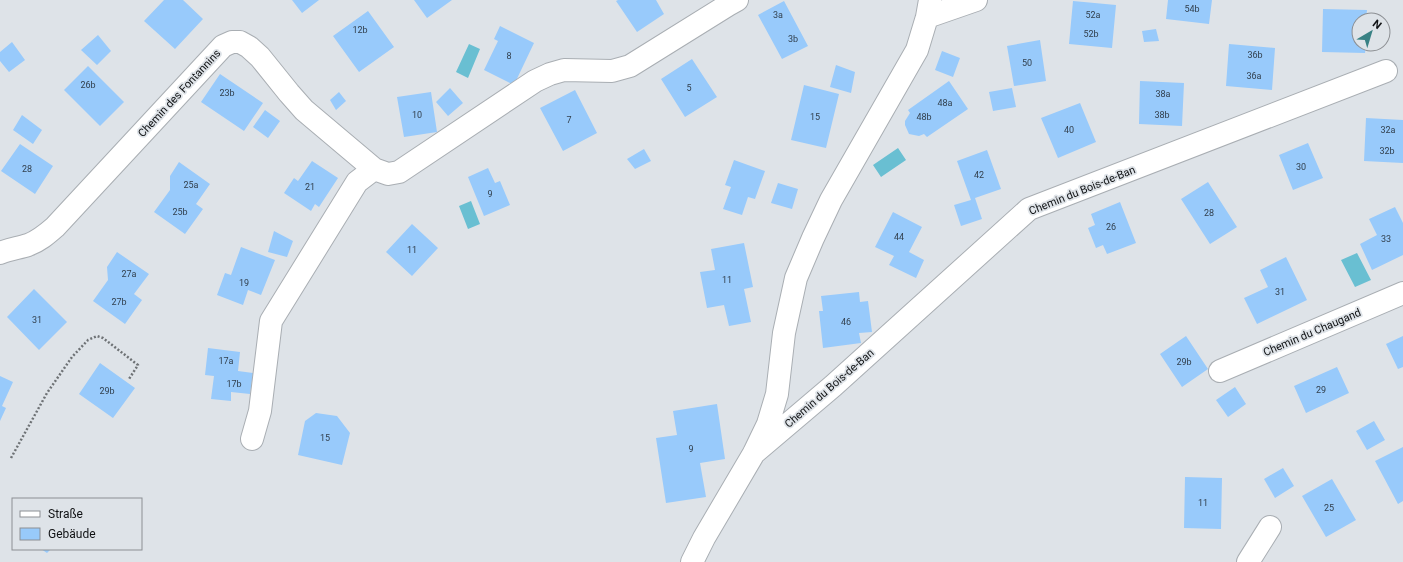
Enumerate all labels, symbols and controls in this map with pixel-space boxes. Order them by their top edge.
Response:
house number: 54b [1184,4,1200,14]
house number: 3a [773,10,783,20]
house number: 52a [1085,10,1101,20]
north arrow [1351,12,1391,52]
text: N [1370,17,1384,32]
house number: 12b [352,25,368,35]
house number: 52b [1083,29,1099,39]
house number: 3b [788,34,798,44]
street label: Chemin des Fontannins [135,47,224,140]
house number: 36b [1247,50,1263,60]
house number: 8 [506,51,512,61]
house number: 50 [1022,58,1032,68]
house number: 36a [1246,71,1262,81]
house number: 26b [80,80,96,90]
house number: 5 [686,83,692,93]
house number: 23b [219,88,235,98]
house number: 38a [1155,89,1171,99]
house number: 48a [937,98,953,108]
house number: 10 [412,110,422,120]
house number: 38b [1154,110,1170,120]
house number: 15 [810,112,820,122]
house number: 48b [916,112,932,122]
house number: 7 [566,115,572,125]
house number: 40 [1064,125,1074,135]
house number: 32a [1380,125,1396,135]
house number: 32b [1379,146,1395,156]
house number: 30 [1296,162,1306,172]
street label: Chemin du Bois-de-Ban [1027,163,1137,218]
house number: 28 [22,164,32,174]
house number: 42 [974,170,984,180]
house number: 25a [183,180,199,190]
house number: 21 [305,182,315,192]
house number: 9 [487,189,493,199]
house number: 25b [172,207,188,217]
house number: 28 [1204,208,1214,218]
house number: 26 [1106,222,1116,232]
house number: 44 [894,232,904,242]
house number: 33 [1381,234,1391,244]
house number: 11 [407,245,417,255]
house number: 27a [121,269,137,279]
house number: 11 [722,275,732,285]
house number: 19 [239,278,249,288]
house number: 31 [1275,287,1285,297]
house number: 27b [111,297,127,307]
street label: Chemin du Chaugand [1261,306,1363,359]
house number: 31 [32,315,42,325]
house number: 46 [841,317,851,327]
street label: Chemin du Bois-de-Ban [782,346,876,431]
house number: 17a [218,356,234,366]
house number: 29b [1176,357,1192,367]
house number: 17b [226,379,242,389]
house number: 29 [1316,385,1326,395]
house number: 29b [99,386,115,396]
house number: 15 [320,433,330,443]
house number: 9 [688,444,694,454]
legend [12,498,142,550]
house number: 11 [1198,498,1208,508]
house number: 25 [1324,503,1334,513]
text: Straße [48,507,83,521]
text: Gebäude [48,527,96,541]

